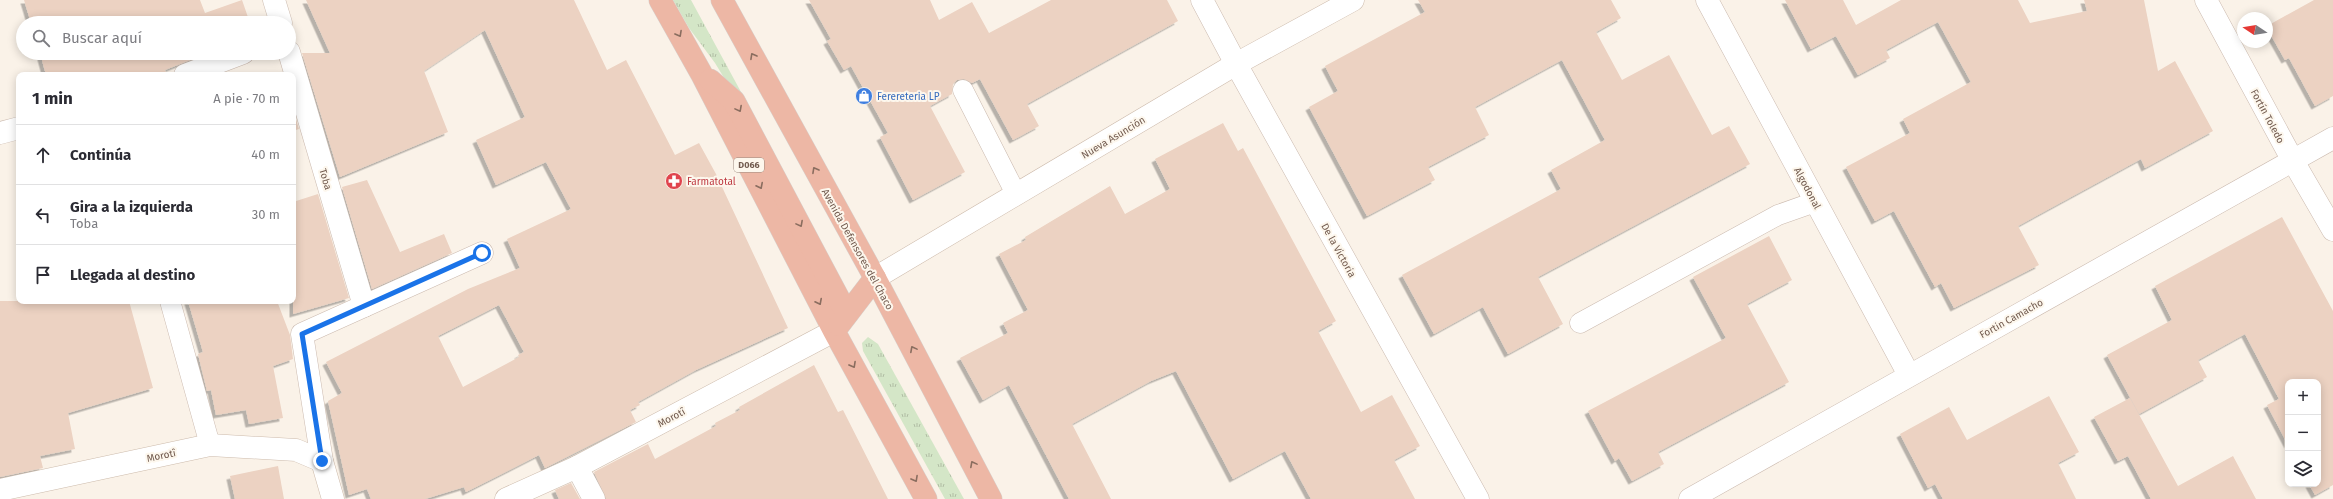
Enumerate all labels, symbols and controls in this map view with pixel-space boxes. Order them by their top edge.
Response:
north arrow [2237,12,2273,48]
search box [16,16,296,60]
icon: search [30,27,52,49]
text: Buscar aquí [62,29,142,47]
one-way arrow [675,30,682,37]
one-way arrow [750,53,757,61]
shop icon: Ferereteria LP [854,86,874,106]
street label: Fortín Toledo [2248,87,2287,146]
text: 1 min [32,88,73,109]
text: A pie · 70 m [213,91,280,106]
place label: Ferereteria LP [877,91,940,103]
one-way arrow [734,105,742,112]
street label: Nueva Asunción [1079,114,1148,162]
icon: ahead [32,144,54,166]
text: Continúa [70,146,131,164]
text: 40 m [251,147,280,162]
road number: D066 [734,158,764,172]
street label: Algodonal [1791,166,1823,211]
street label: Toba [316,167,334,191]
one-way arrow [813,167,820,175]
pharmacy icon: Farmatotal [664,171,684,191]
place label: Farmatotal [687,176,736,188]
one-way arrow [755,182,763,189]
street label: Avenida Defensores del Chaco [819,187,895,312]
text: Gira a la izquierda [70,198,193,216]
icon: left [32,204,54,226]
text: 30 m [252,207,280,222]
text: Toba [70,216,98,231]
one-way arrow [795,220,802,227]
street label: De la Victoria [1318,221,1358,280]
route start [473,244,491,262]
icon: arrive [32,264,54,286]
text: Llegada al destino [70,266,195,284]
street label: Fortin Camacho [1978,296,2045,341]
one-way arrow [815,297,822,305]
one-way arrow [910,346,917,354]
one-way arrow [848,361,855,368]
map controls [2285,379,2321,487]
button: + [2285,379,2321,415]
street label: Morotî [656,405,688,430]
button: − [2285,415,2321,451]
street label: Morotî [146,447,178,465]
button: layers [2285,451,2321,487]
route end [313,452,331,470]
one-way arrow [970,461,978,469]
one-way arrow [911,475,918,482]

